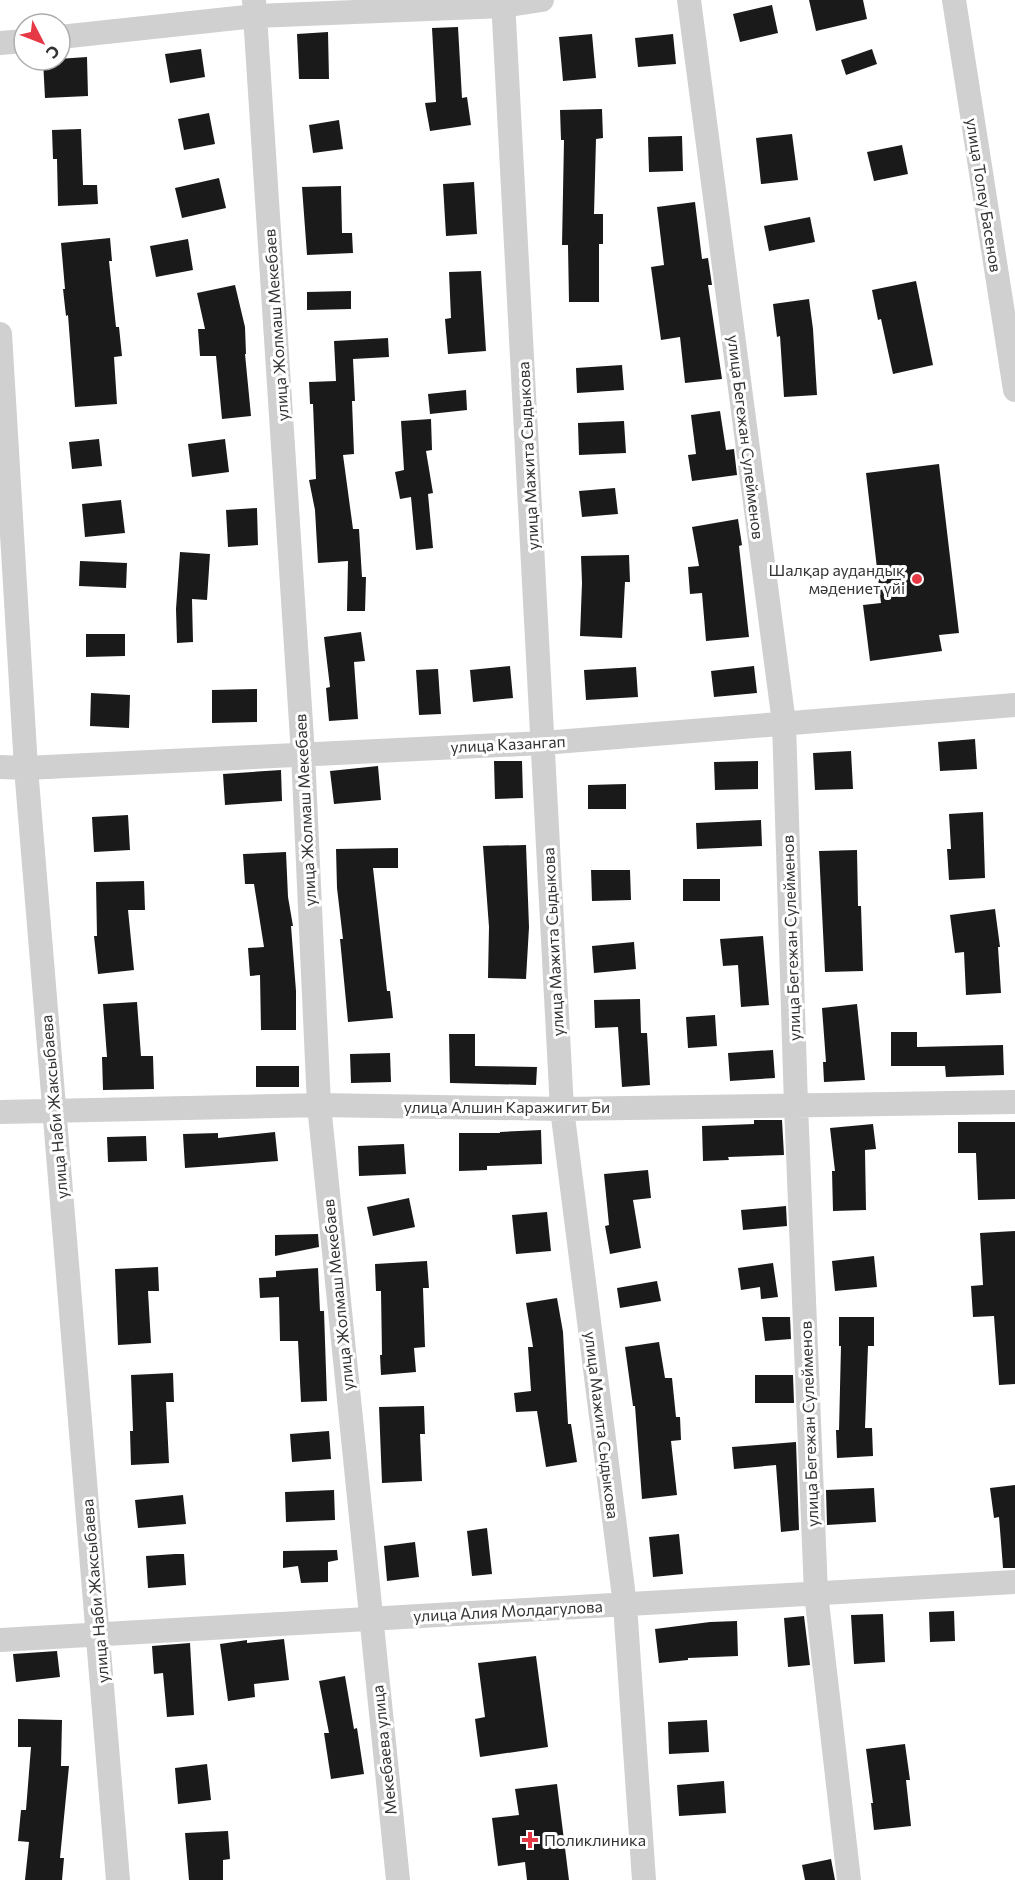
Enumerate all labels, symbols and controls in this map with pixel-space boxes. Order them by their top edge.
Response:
north arrow [12,12,72,72]
text: С [43,42,64,63]
street label: улица Толеу Басенов [963,116,1006,273]
street label: улица Жолмаш Мекебаев [259,228,292,422]
street label: улица Бегежан Сулейменов [725,334,768,540]
street label: улица Мажита Сыдыкова [513,361,542,551]
place label: Шалқар аудандық мәдениет үйі [768,560,905,597]
marker: Шалқар аудандық мәдениет үйі [910,572,924,586]
street label: улица Жолмаш Мекебаев [290,713,319,907]
street label: улица Казангап [450,731,566,756]
street label: улица Бегежан Сулейменов [777,835,804,1041]
street label: улица Мажита Сыдыкова [538,847,567,1037]
street label: улица Наби Жаксыбаева [36,1014,71,1200]
street label: улица Алшин Каражигит Би [404,1097,610,1116]
street label: улица Жолмаш Мекебаев [318,1198,357,1392]
street label: улица Бегежан Сулейменов [795,1321,822,1527]
street label: улица Мажита Сыдыкова [582,1330,623,1520]
street label: улица Наби Жаксыбаева [77,1498,112,1684]
street label: улица Алия Молдагулова [413,1596,603,1625]
street label: Мекебаева улица [367,1684,400,1816]
place label: Поликлиника [544,1830,646,1849]
marker: Поликлиника [521,1831,539,1849]

